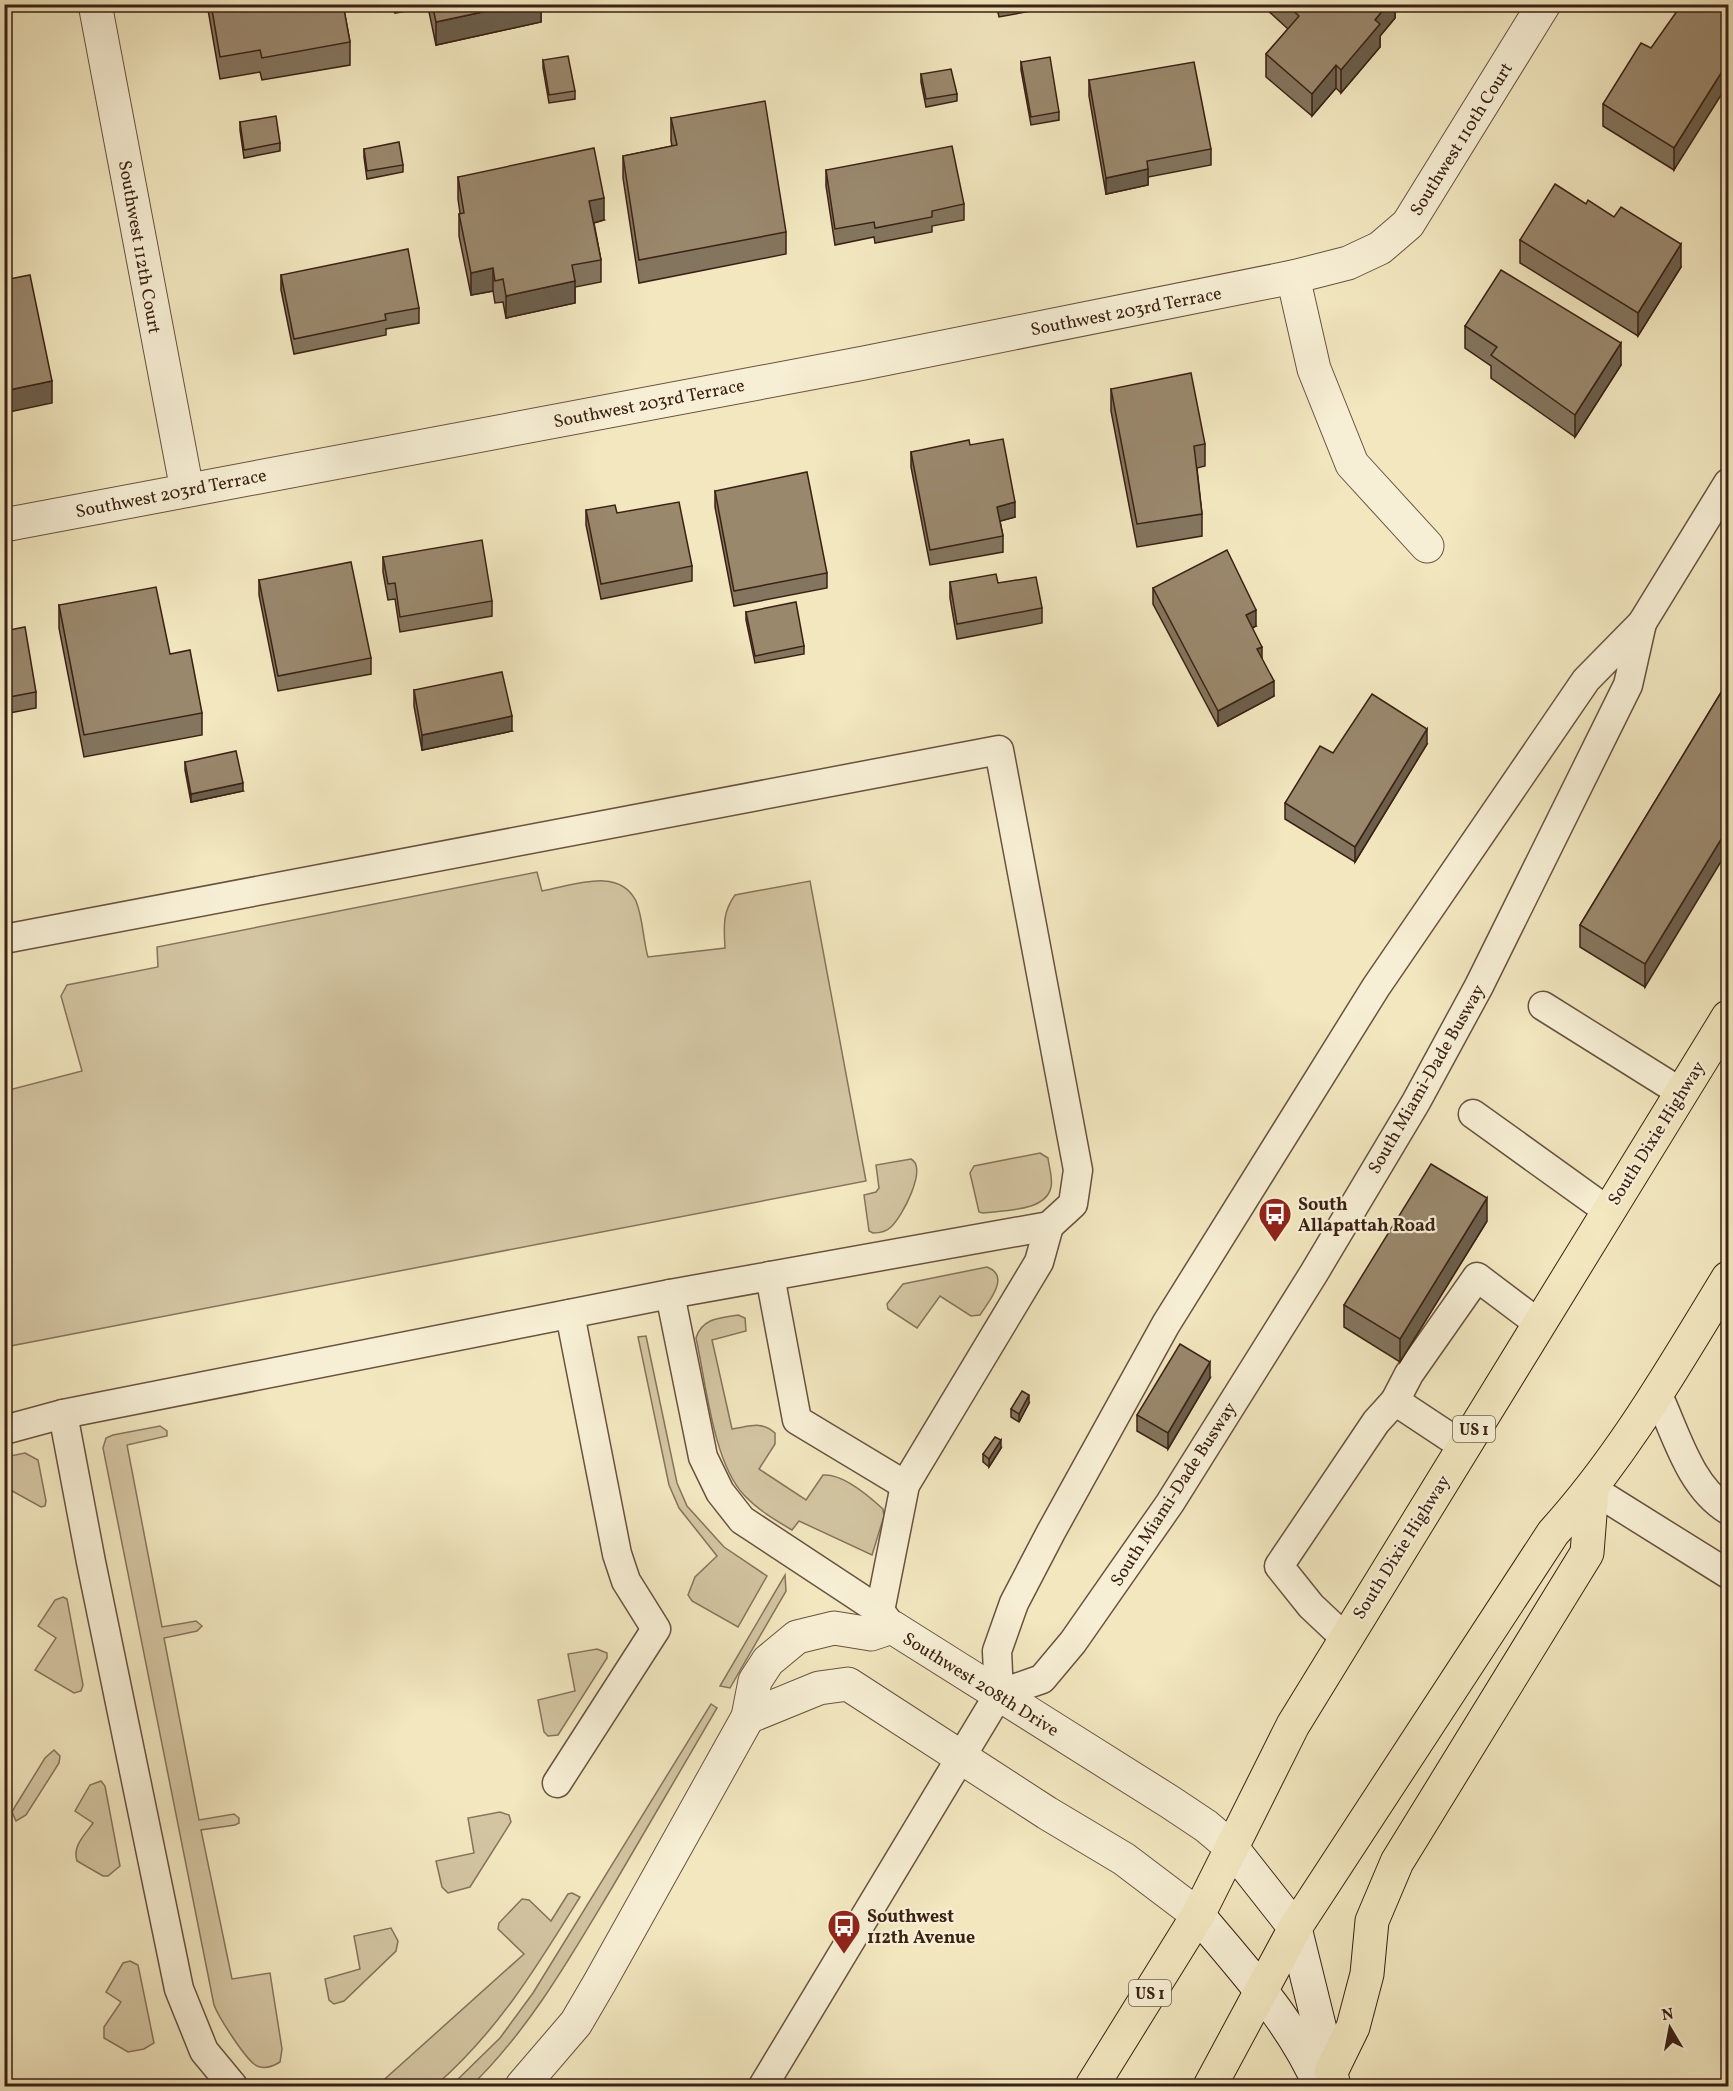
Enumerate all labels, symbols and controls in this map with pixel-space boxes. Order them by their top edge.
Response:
street label: Southwest 110th Court [1405,58,1520,221]
street label: Southwest 112th Court [111,159,166,336]
street label: Southwest 203rd Terrace [1029,282,1224,343]
street label: Southwest 203rd Terrace [552,374,747,435]
street label: Southwest 203rd Terrace [74,464,269,525]
street label: South Miami-Dade Busway [1363,980,1492,1179]
street label: South Dixie Highway [1603,1057,1712,1211]
place label: South Allapattah Road [1298,1193,1436,1239]
bus stop icon: South Allapattah Road [1257,1196,1293,1243]
street label: South Miami-Dade Busway [1105,1398,1243,1592]
road number: US 1 [1453,1416,1495,1442]
street label: South Dixie Highway [1348,1471,1457,1625]
street label: Southwest 208th Drive [897,1627,1063,1744]
place label: Southwest 112th Avenue [867,1905,975,1951]
bus stop icon: Southwest 112th Avenue [826,1908,862,1955]
road number: US 1 [1129,1980,1171,2006]
north arrow [1640,1998,1700,2058]
text: N [1660,2003,1676,2027]

